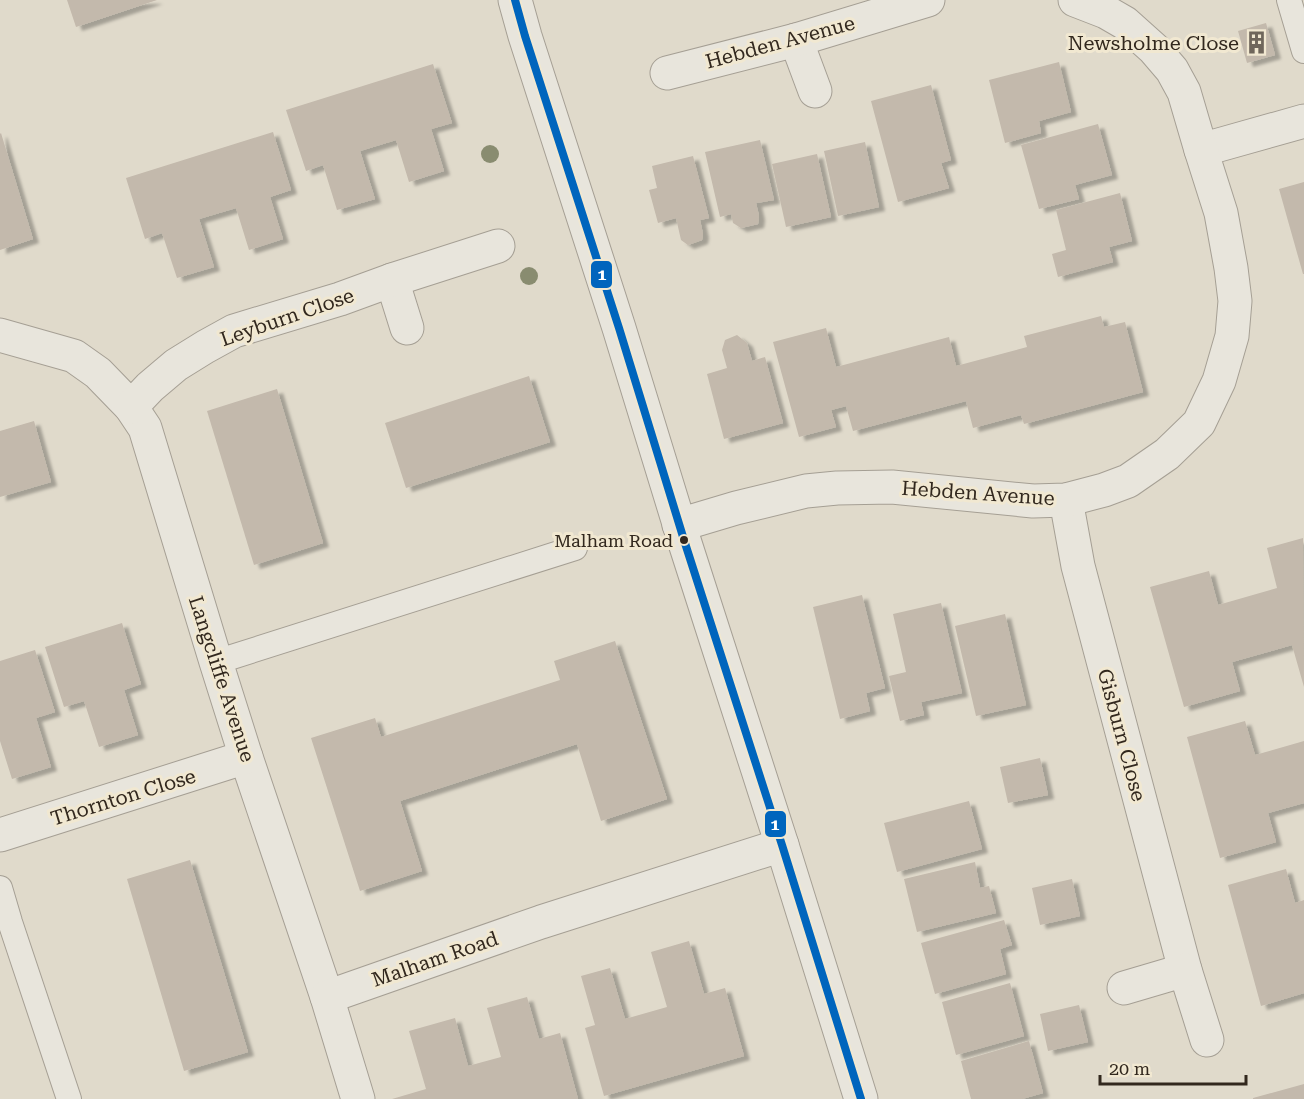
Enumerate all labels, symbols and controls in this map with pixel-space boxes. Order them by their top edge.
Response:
street label: Hebden Avenue [703,11,857,73]
building icon: Newsholme Close [1244,30,1270,56]
place label: Newsholme Close [1068,31,1239,55]
line badge: 1 [590,260,613,289]
text: 1 [598,265,607,284]
street label: Leyburn Close [217,283,357,351]
street label: Hebden Avenue [901,476,1055,510]
place label: Malham Road [554,530,673,551]
marker: Malham Road [678,534,690,546]
street label: Langcliffe Avenue [184,593,260,765]
street label: Gisburn Close [1093,666,1151,804]
street label: Thornton Close [48,764,198,830]
line badge: 1 [764,810,787,838]
text: 1 [771,815,780,834]
street label: Malham Road [369,926,502,992]
scale bar [1100,1048,1246,1086]
text: 20 m [1109,1058,1150,1079]

